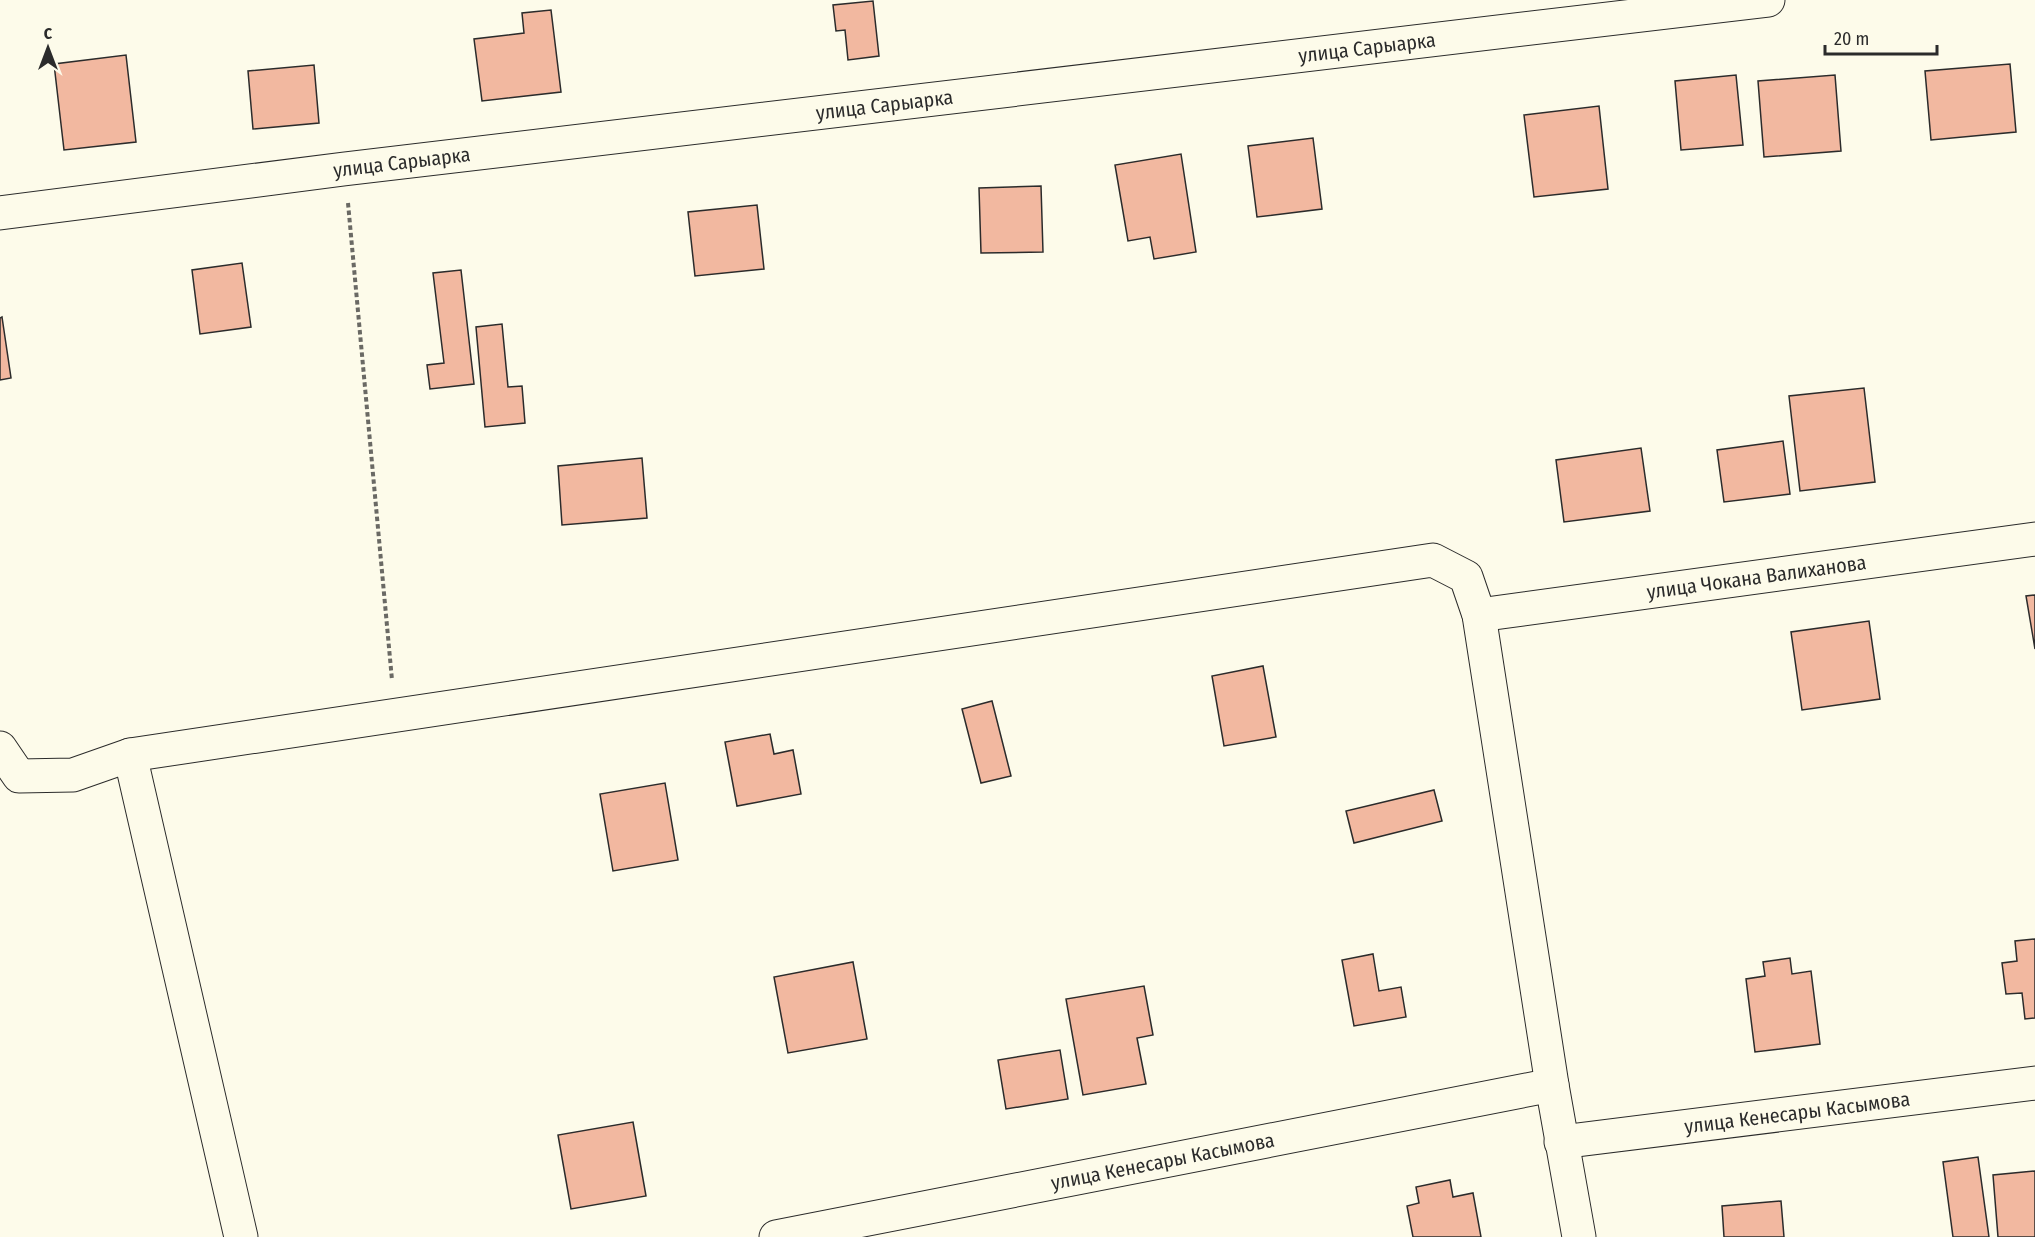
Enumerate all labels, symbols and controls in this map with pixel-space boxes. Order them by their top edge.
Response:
north arrow [18,18,78,78]
scale bar [1825,18,1938,56]
text: С [44,24,53,43]
street label: улица Сарыарка [1297,28,1437,68]
text: 20 m [1834,28,1869,50]
street label: улица Сарыарка [815,85,954,125]
street label: улица Сарыарка [332,142,472,182]
street label: улица Чокана Валиханова [1645,550,1868,604]
street label: улица Кенесары Касымова [1683,1087,1911,1139]
street label: улица Кенесары Касымова [1049,1128,1276,1195]

